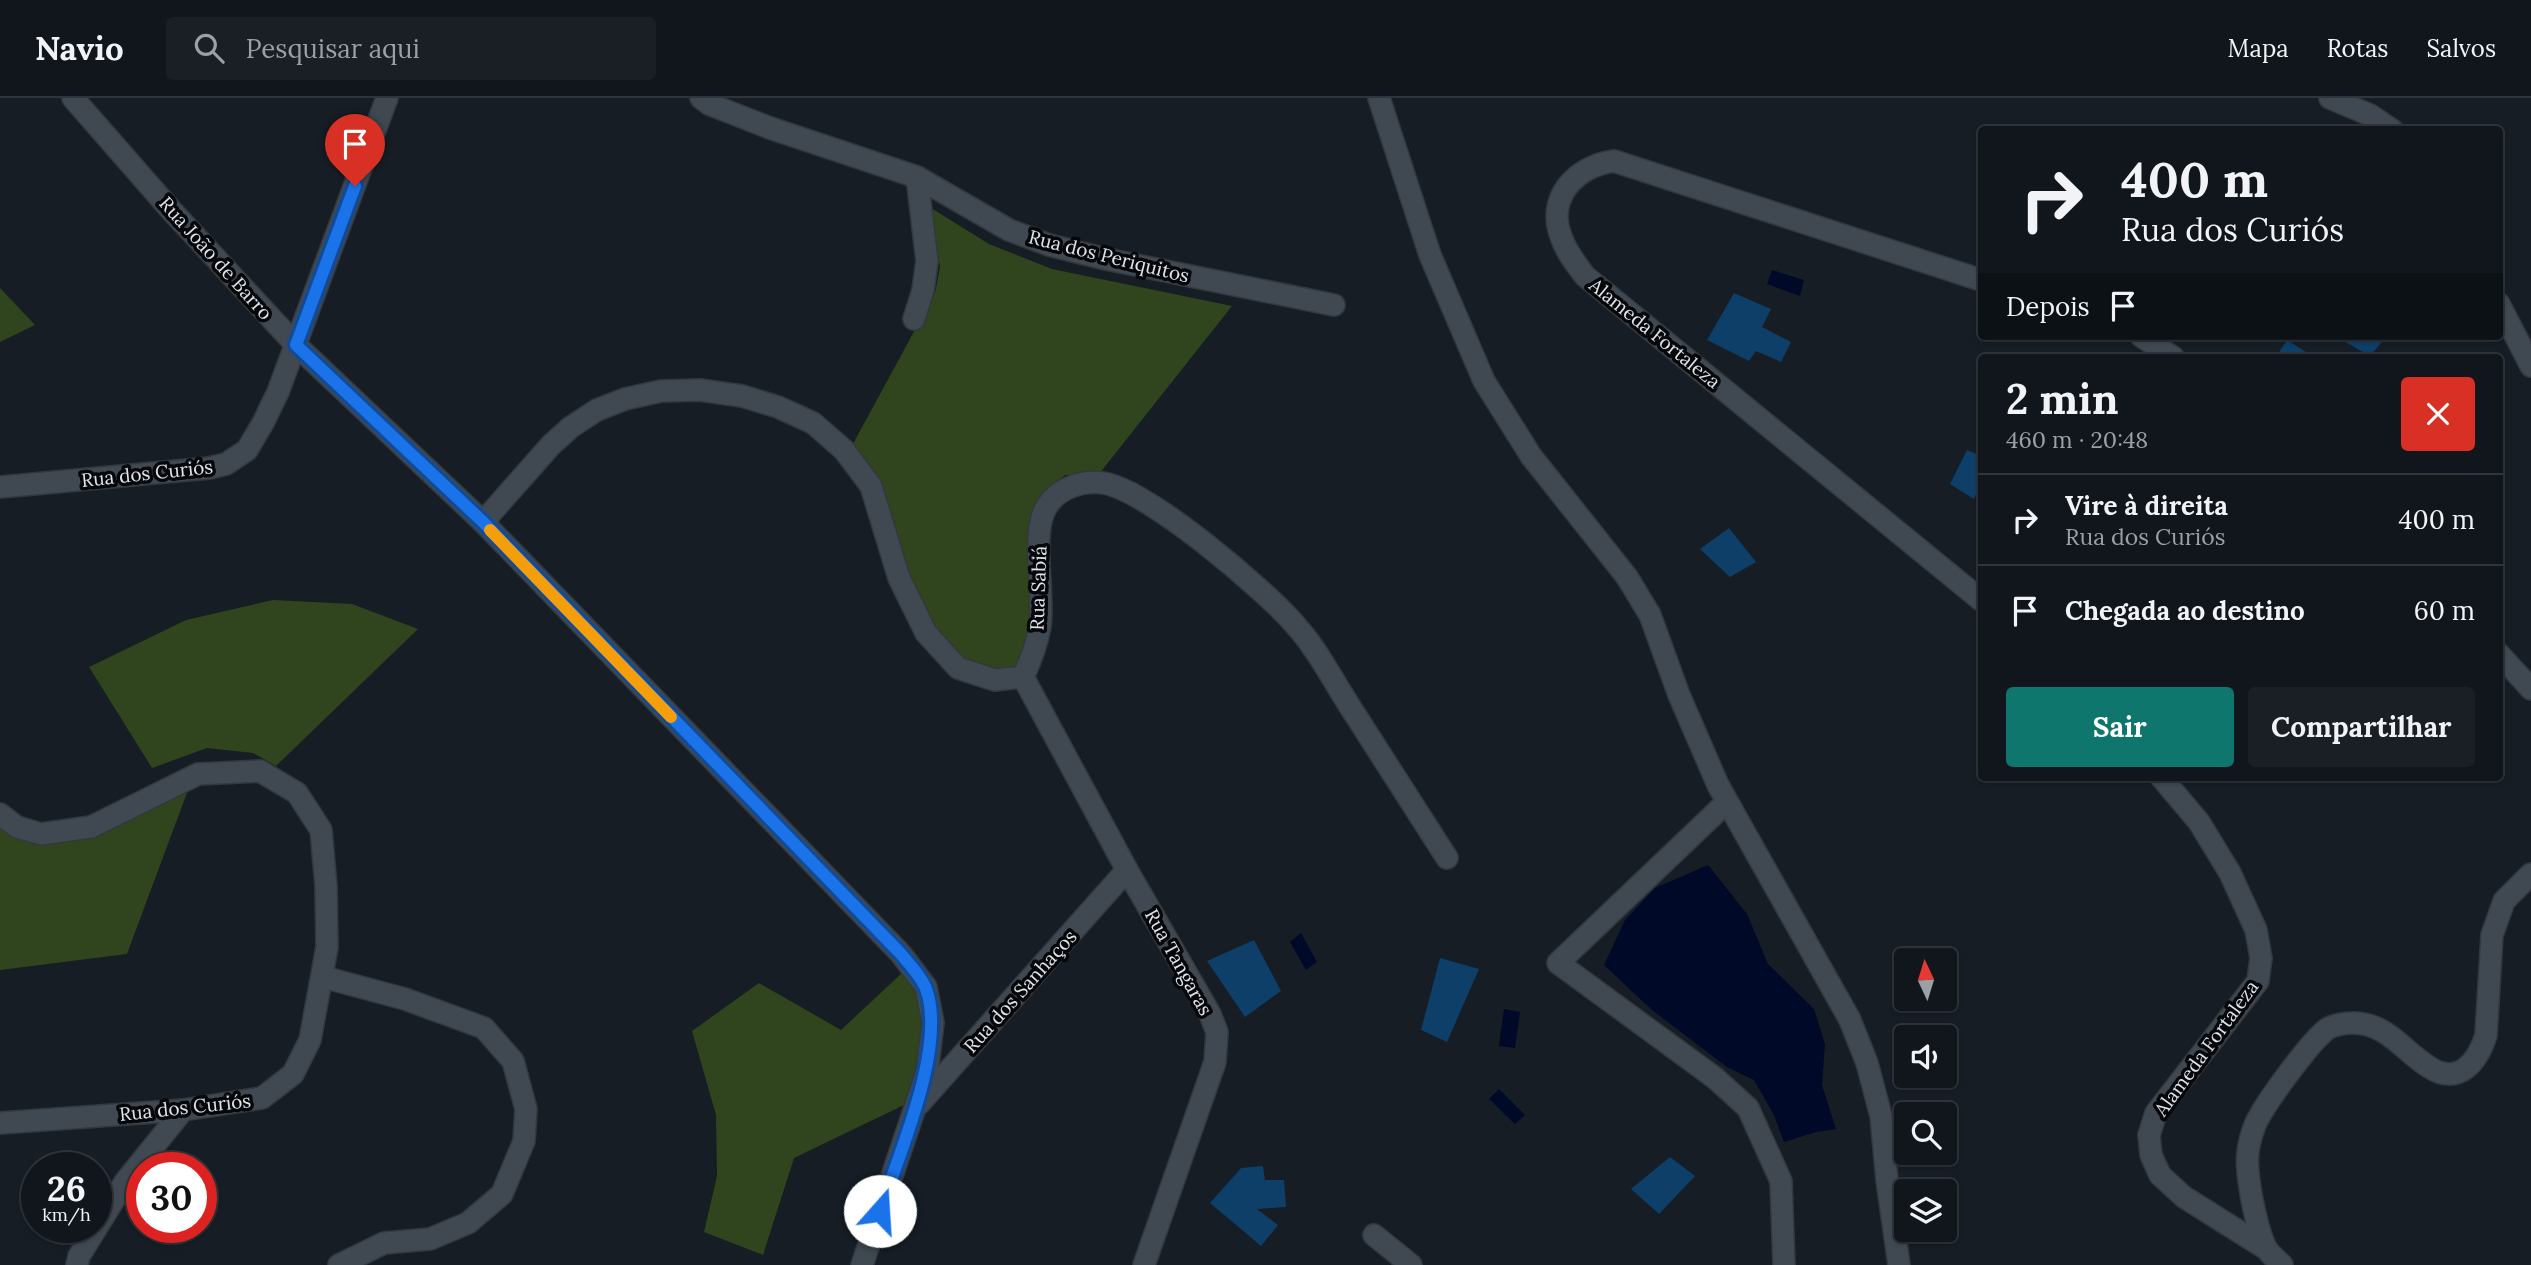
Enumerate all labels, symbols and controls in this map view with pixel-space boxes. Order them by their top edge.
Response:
search box [166,17,656,80]
text: Navio [35,27,124,69]
icon: search [190,29,228,67]
text: Pesquisar aqui [246,32,420,65]
text: Mapa [2228,33,2289,64]
text: Rotas [2327,33,2388,64]
text: Salvos [2426,33,2496,64]
pin [325,114,385,186]
icon: arrive [336,125,374,163]
text: 400 m [2121,148,2268,210]
icon: right [2006,154,2097,245]
street label: Rua João de Barro [154,191,278,325]
text: Rua dos Curiós [2121,209,2344,250]
street label: Rua dos Periquitos [1026,224,1192,288]
street label: Alameda Fortaleza [1584,272,1726,393]
icon: arrive [2104,287,2142,325]
text: Depois [2006,290,2090,323]
text: 2 min [2006,372,2119,426]
button: close [2401,377,2475,451]
text: 460 m · 20:48 [2006,425,2148,454]
street label: Rua dos Curiós [80,454,214,492]
text: Vire à direita [2065,489,2228,522]
icon: right [2006,501,2044,539]
text: 400 m [2399,503,2475,536]
text: Rua dos Curiós [2065,522,2225,551]
street label: Rua Sabiá [1025,545,1051,631]
icon: arrive [2006,592,2044,630]
text: Chegada ao destino [2065,594,2305,627]
text: 60 m [2414,594,2475,627]
button: Sair [2006,687,2234,767]
button: Compartilhar [2248,687,2475,767]
street label: Rua Tangaras [1140,905,1218,1020]
street label: Rua dos Sanhaços [958,924,1082,1058]
north arrow [1894,948,1956,1012]
map controls [1894,948,1957,1242]
street label: Alameda Fortaleza [2148,975,2263,1121]
button: sound [1894,1025,1957,1088]
street label: Rua dos Curiós [118,1088,252,1126]
button: search [1894,1102,1957,1165]
speed limit sign: 30 [126,1152,217,1243]
text: 26 [47,1166,86,1211]
position arrow [843,1174,917,1248]
button: layers [1894,1179,1957,1242]
text: km/h [42,1203,91,1226]

